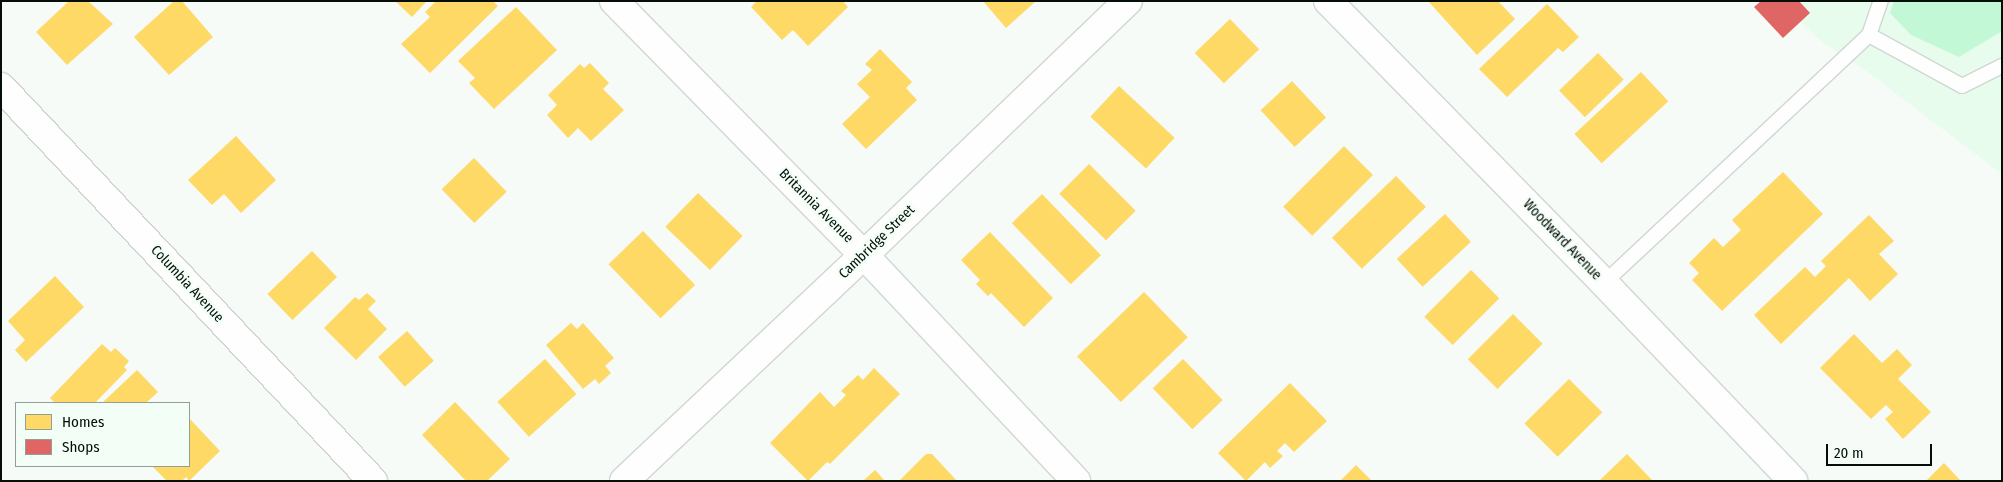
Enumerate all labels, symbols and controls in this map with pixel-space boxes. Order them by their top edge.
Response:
street label: Britannia Avenue [775,165,857,247]
street label: Woodward Avenue [1519,196,1605,284]
street label: Cambridge Street [836,202,918,282]
street label: Columbia Avenue [147,242,227,326]
legend [15,402,190,467]
text: Homes [62,413,104,431]
scale bar [1828,434,1934,466]
text: Shops [62,438,100,456]
text: 20 m [1834,444,1864,462]

